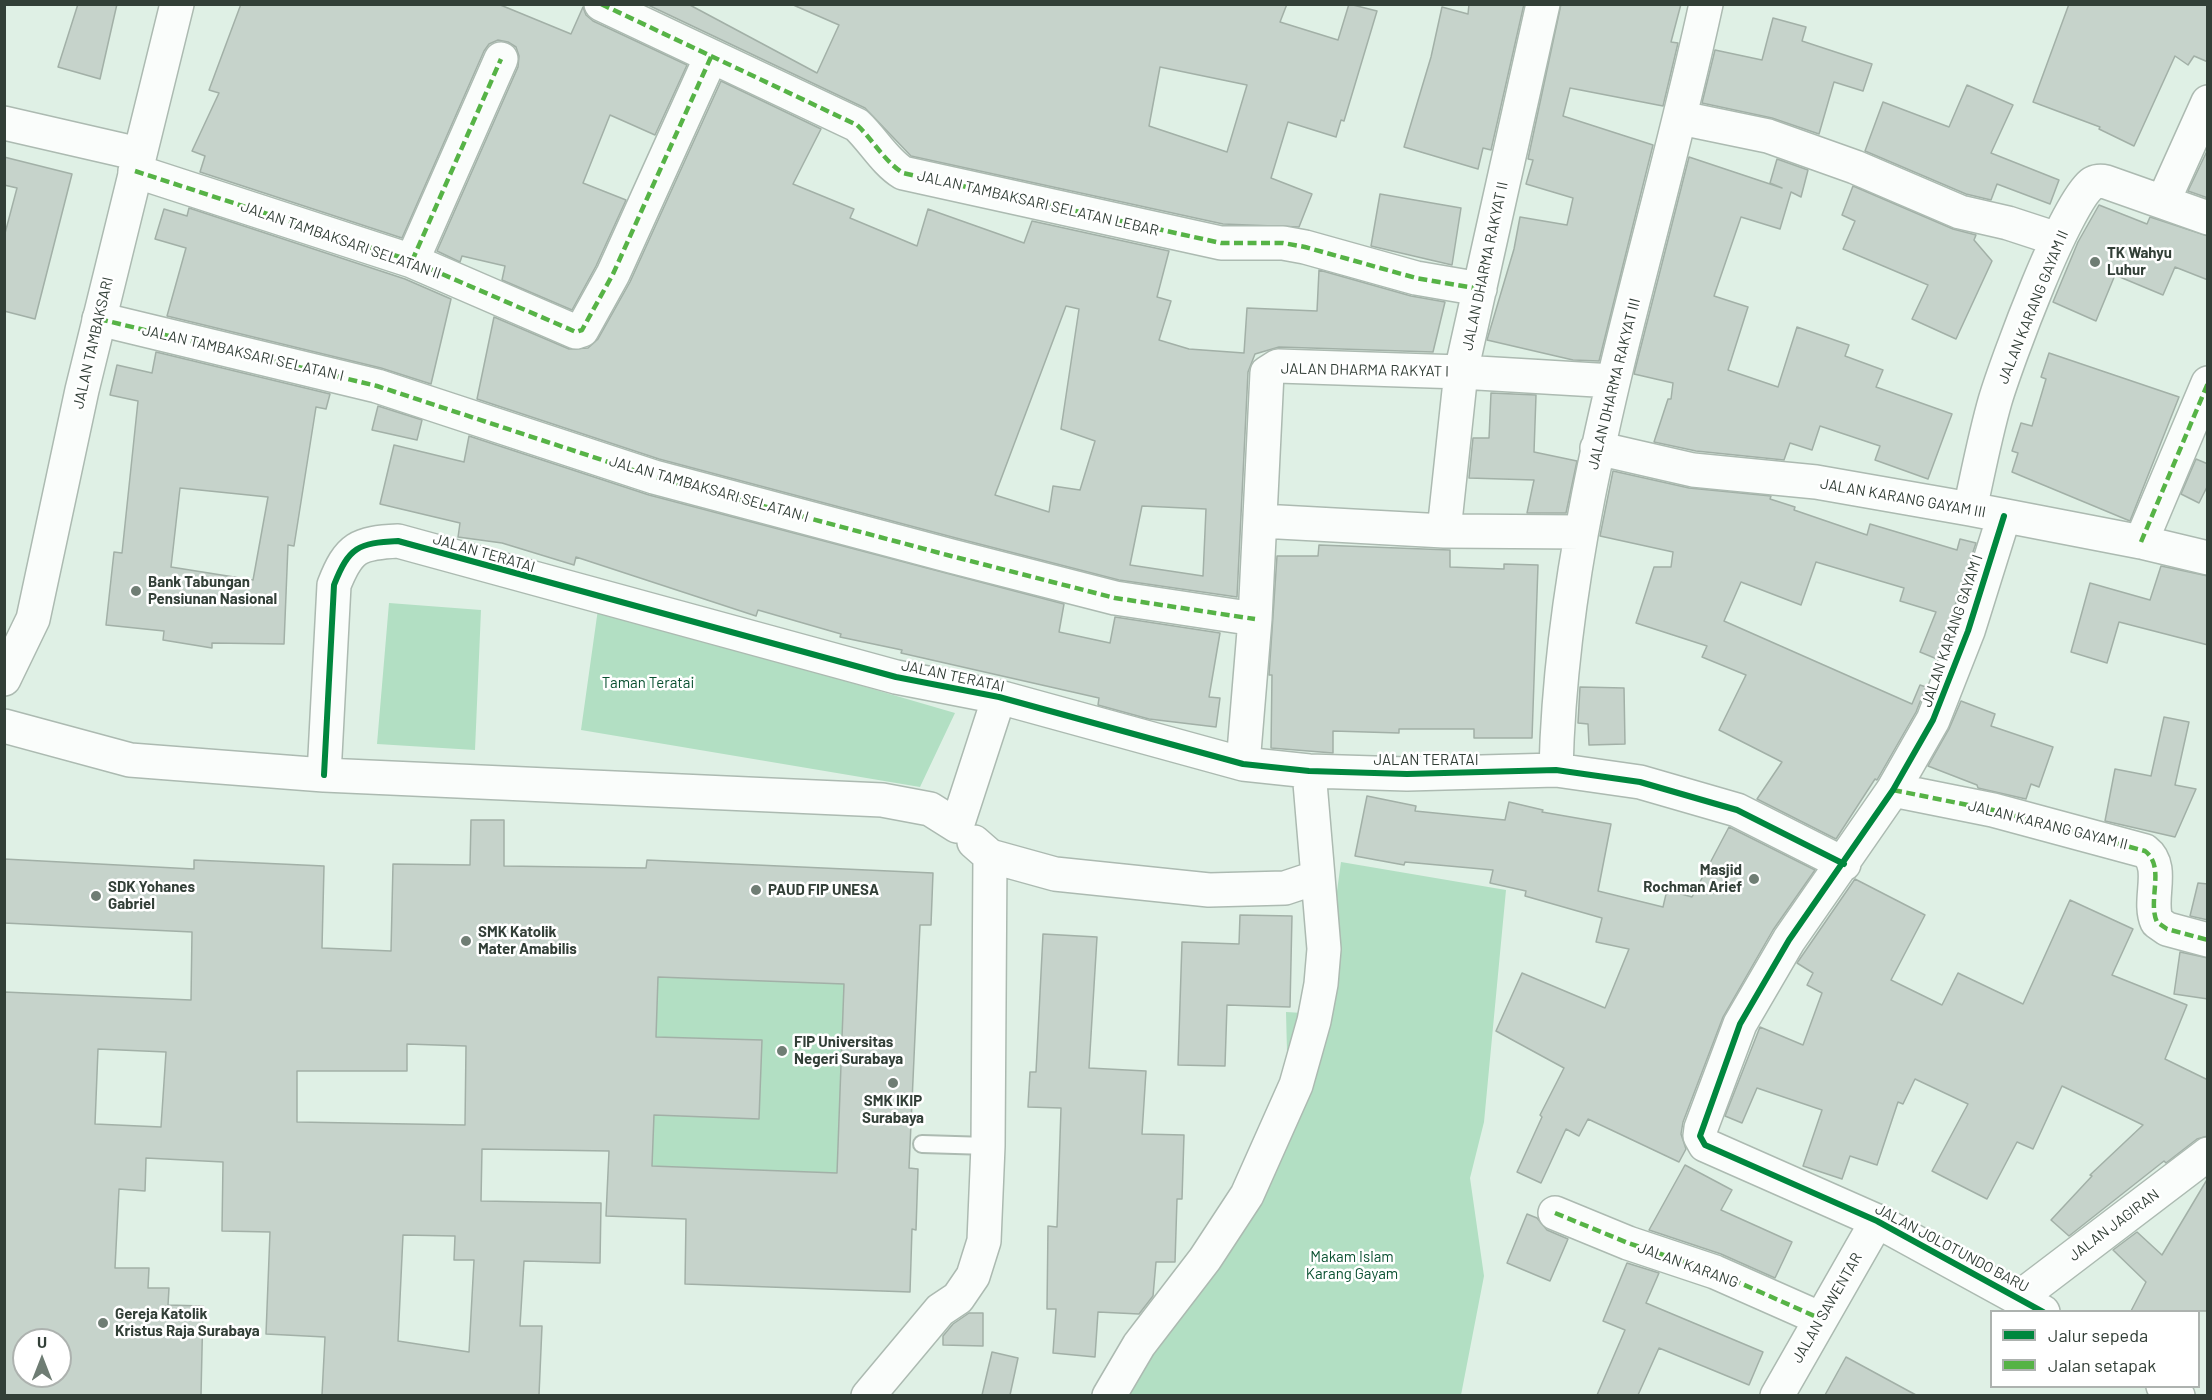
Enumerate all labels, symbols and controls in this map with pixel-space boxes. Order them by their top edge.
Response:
street label: JALAN TAMBAKSARI SELATAN LEBAR [915,166,1161,240]
street label: JALAN DHARMA RAKYAT II [1458,180,1512,352]
street label: JALAN TAMBAKSARI SELATAN II [239,197,443,283]
street label: JALAN KARANG GAYAM II [1994,228,2072,386]
place label: TK Wahyu Luhur [2107,244,2172,279]
marker: TK Wahyu Luhur [2088,255,2102,269]
street label: JALAN TAMBAKSARI [69,275,117,411]
street label: JALAN DHARMA RAKYAT III [1584,296,1644,472]
street label: JALAN TAMBAKSARI SELATAN I [140,321,346,385]
street label: JALAN DHARMA RAKYAT I [1281,360,1449,380]
street label: JALAN TAMBAKSARI SELATAN I [607,452,811,526]
street label: JALAN KARANG GAYAM III [1819,475,1987,521]
street label: JALAN TERATAI [431,530,537,576]
street label: JALAN KARANG GAYAM I [1917,552,1987,710]
place label: Bank Tabungan Pensiunan Nasional [148,573,277,608]
marker: Bank Tabungan Pensiunan Nasional [129,584,143,598]
street label: JALAN TERATAI [900,656,1006,696]
park label: Taman Teratai [602,674,694,692]
street label: JALAN TERATAI [1373,751,1479,769]
street label: JALAN KARANG GAYAM II [1966,796,2130,854]
place label: Masjid Rochman Arief [1643,861,1742,896]
marker: Masjid Rochman Arief [1747,872,1761,886]
place label: SDK Yohanes Gabriel [108,878,195,913]
place label: PAUD FIP UNESA [768,881,879,899]
marker: PAUD FIP UNESA [749,883,763,897]
marker: SDK Yohanes Gabriel [89,889,103,903]
place label: SMK Katolik Mater Amabilis [478,923,577,958]
marker: SMK Katolik Mater Amabilis [459,934,473,948]
place label: FIP Universitas Negeri Surabaya [794,1033,903,1068]
marker: FIP Universitas Negeri Surabaya [775,1044,789,1058]
marker: SMK IKIP Surabaya [886,1076,900,1090]
place label: SMK IKIP Surabaya [862,1092,924,1127]
street label: JALAN JAGIRAN [2065,1185,2163,1265]
street label: JALAN JOLOTUNDO BARU [1872,1200,2032,1296]
street label: JALAN KARANG [1635,1238,1741,1292]
park label: Makam Islam Karang Gayam [1306,1248,1398,1283]
street label: JALAN SAWENTAR [1788,1250,1866,1366]
place label: Gereja Katolik Kristus Raja Surabaya [115,1305,260,1340]
legend [1990,1310,2200,1388]
marker: Gereja Katolik Kristus Raja Surabaya [96,1316,110,1330]
text: Jalur sepeda [2048,1324,2148,1346]
north arrow [12,1328,72,1388]
text: U [37,1332,47,1351]
text: Jalan setapak [2048,1354,2156,1376]

